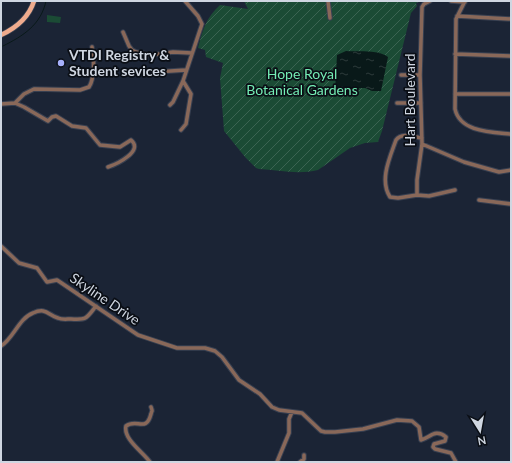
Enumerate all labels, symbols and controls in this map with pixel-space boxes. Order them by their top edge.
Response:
place label: VTDI Registry & Student sevices [68,46,170,79]
street label: Hart Boulevard [401,53,418,147]
marker: VTDI Registry & Student sevices [56,58,66,68]
park label: Hope Royal Botanical Gardens [246,65,358,98]
street label: Skyline Drive [67,269,143,328]
north arrow [460,411,500,451]
text: N [477,434,487,448]

